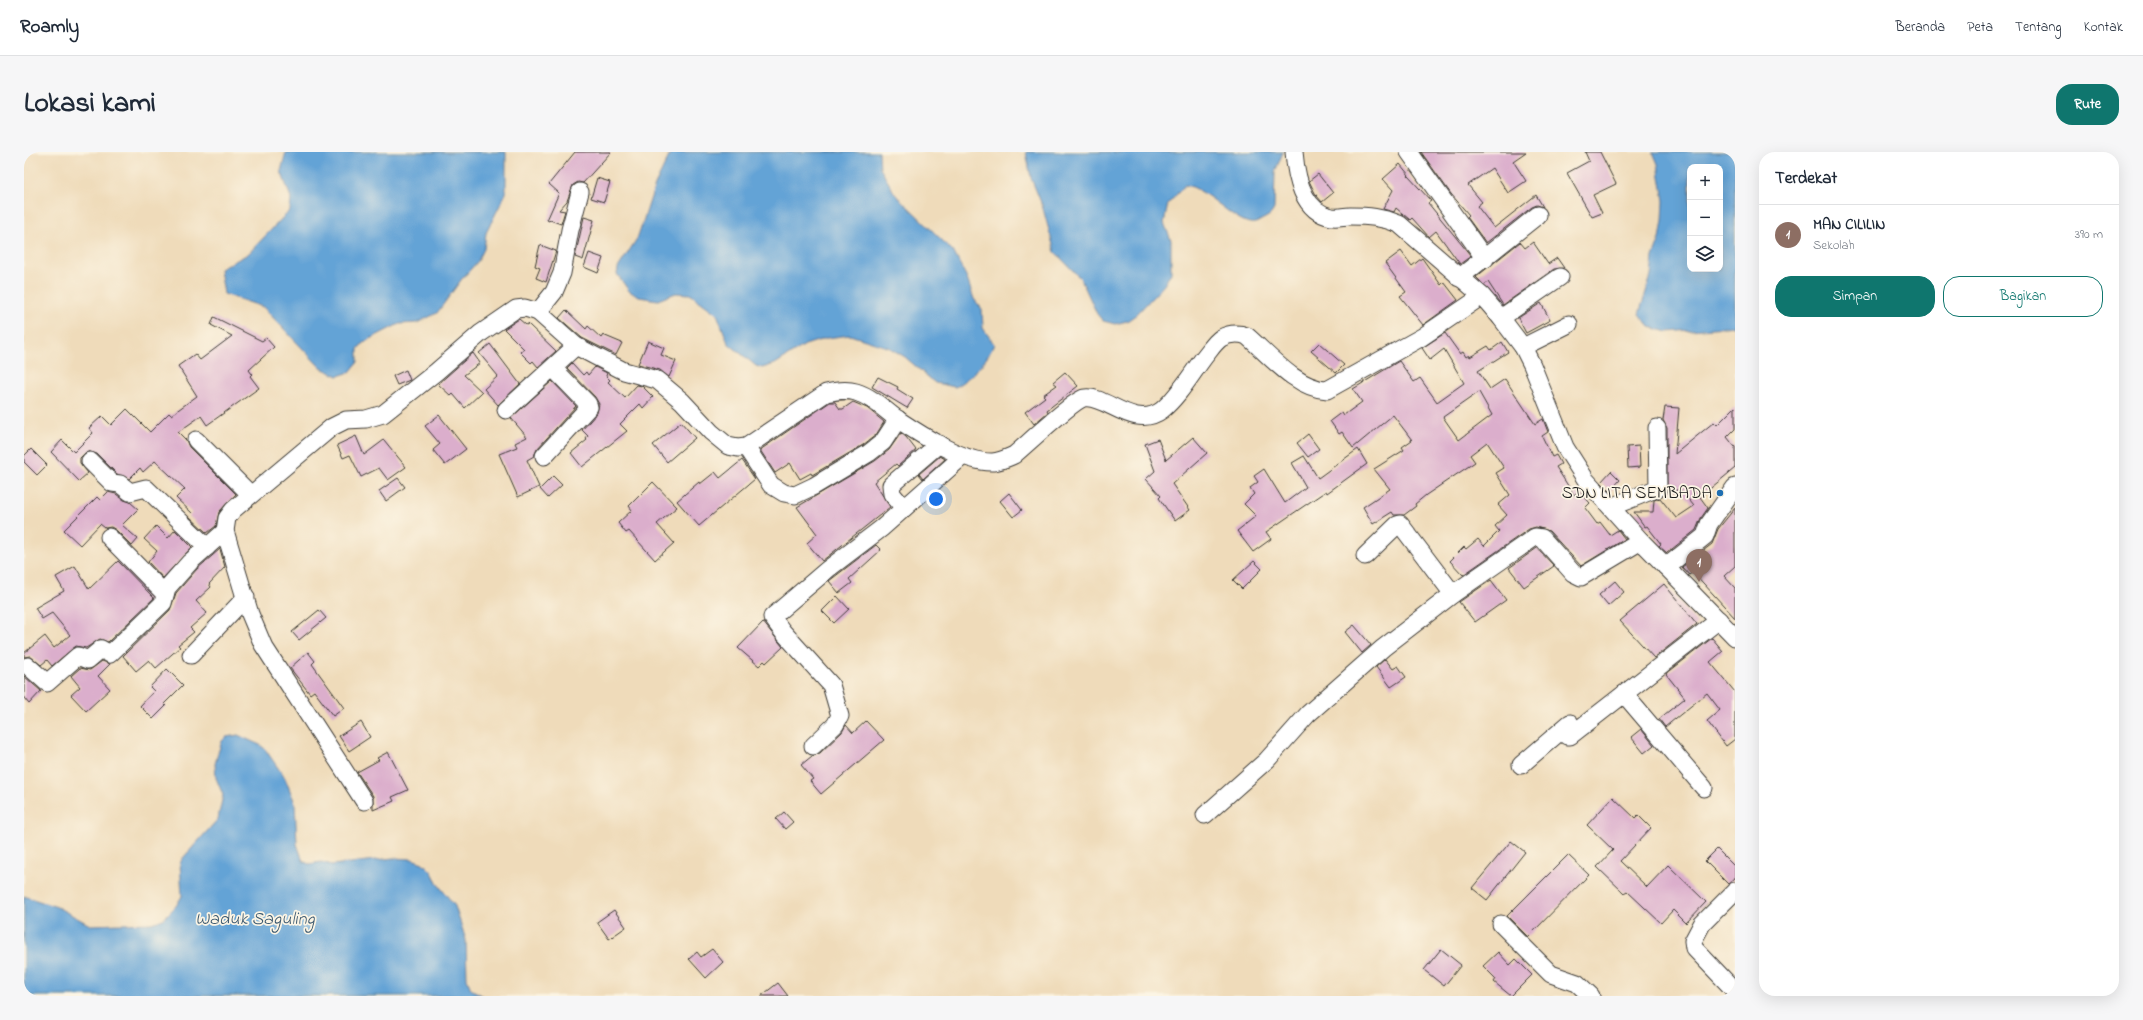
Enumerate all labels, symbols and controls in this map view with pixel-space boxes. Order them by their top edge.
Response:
text: Roamly [20,14,79,41]
text: Beranda [1895,17,1945,38]
text: Peta [1967,17,1993,38]
text: Tentang [2015,17,2062,38]
text: Kontak [2084,17,2123,38]
text: Lokasi kami [24,84,156,125]
button: Rute [2056,84,2119,125]
map controls [1687,164,1723,272]
button: + [1687,164,1723,200]
text: Terdekat [1775,166,1837,191]
button: − [1687,200,1723,236]
text: MAN CILILIN [1813,214,1885,236]
text: 1 [1786,225,1790,244]
text: 390 m [2075,225,2103,244]
button: layers [1687,236,1723,272]
text: Sekolah [1813,236,1855,255]
button: Simpan [1775,276,1935,317]
button: Bagikan [1943,276,2103,317]
place label: SDN LITA SEMBADA [1562,481,1712,506]
marker: SDN LITA SEMBADA [1715,488,1725,498]
your location [926,489,946,509]
pin: 1 [1686,549,1712,582]
water label: Waduk Saguling [195,907,316,933]

